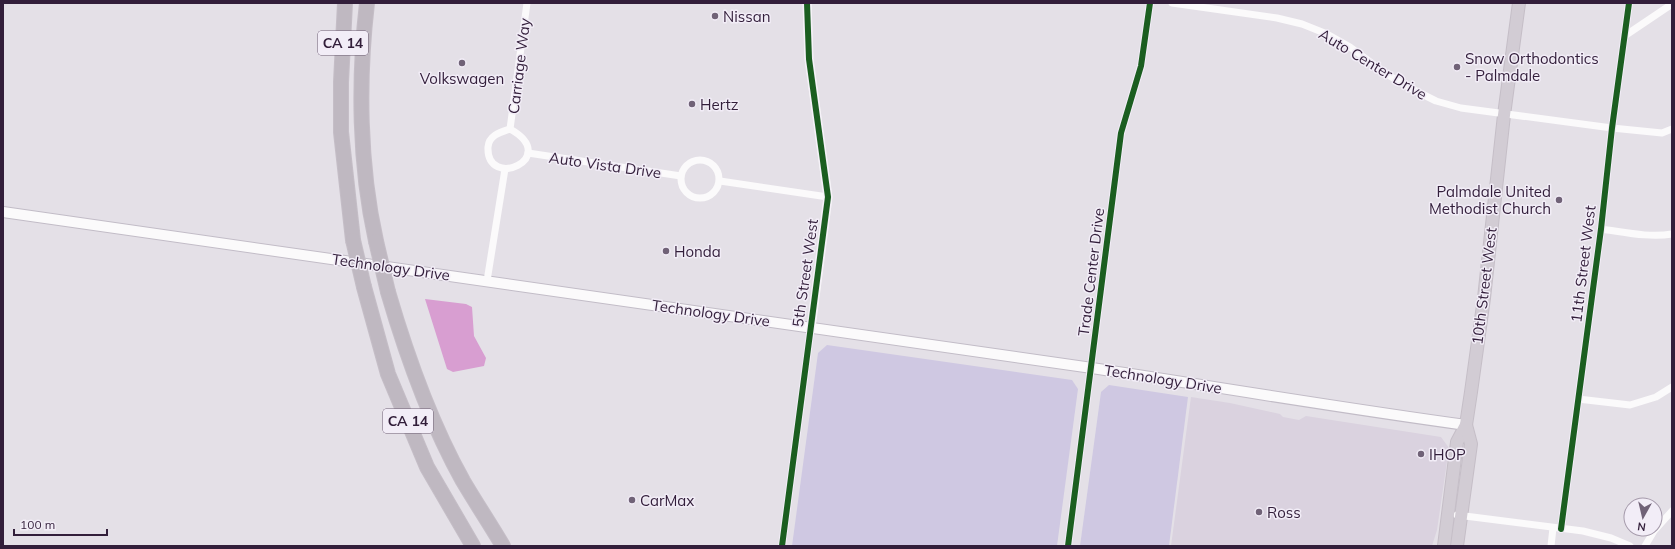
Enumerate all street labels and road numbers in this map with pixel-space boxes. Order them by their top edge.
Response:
street label: Carriage Way [504,17,534,115]
street label: Auto Center Drive [1315,24,1431,104]
road number: CA 14 [318,31,368,55]
street label: Auto Vista Drive [548,148,662,182]
street label: 11th Street West [1566,204,1600,324]
street label: Trade Center Drive [1074,207,1108,337]
street label: 5th Street West [788,218,822,328]
street label: 10th Street West [1467,226,1501,346]
street label: Technology Drive [331,249,451,285]
street label: Technology Drive [651,295,771,331]
street label: Technology Drive [1103,360,1223,398]
road number: CA 14 [383,409,433,433]

